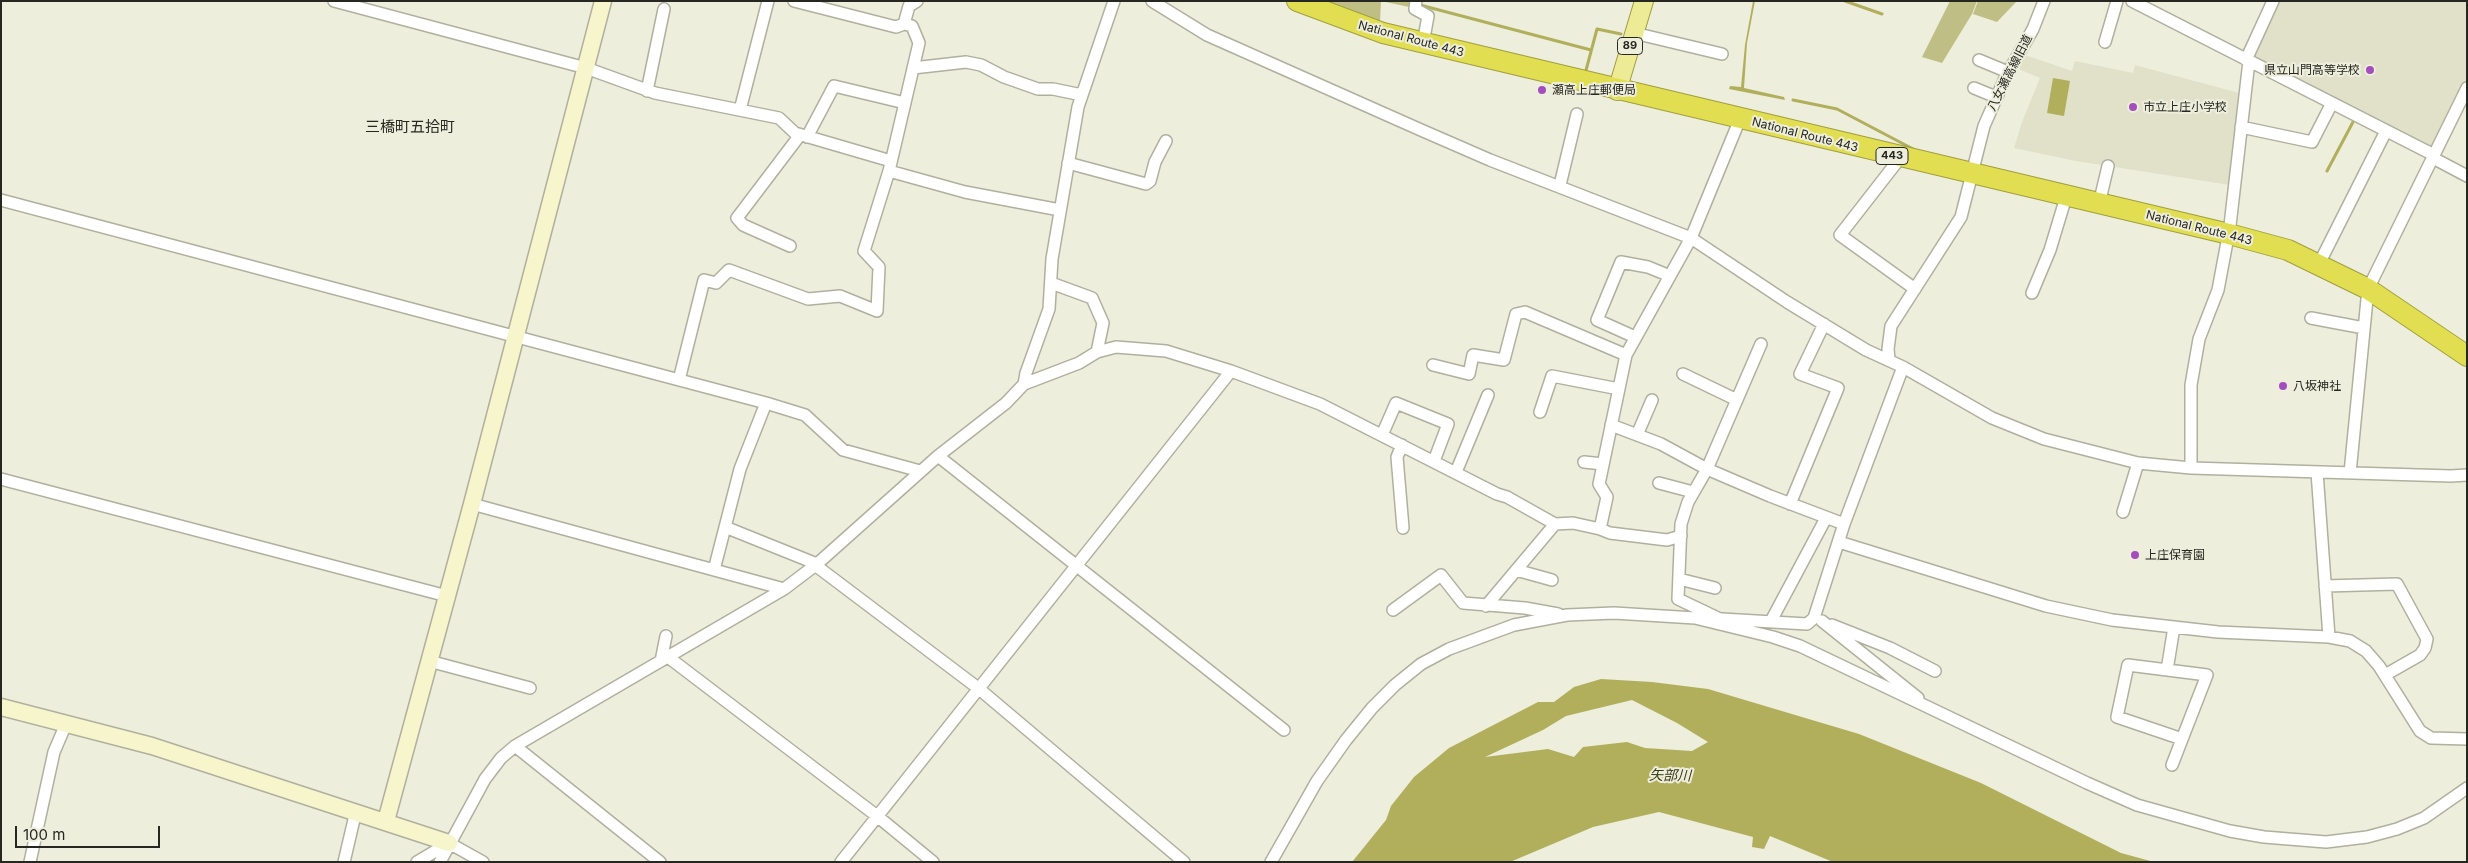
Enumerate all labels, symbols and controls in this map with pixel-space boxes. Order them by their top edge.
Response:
street label: National Route 443 [1357,18,1465,60]
street label: 八女瀬高線旧道 [1985,32,2035,114]
road number: 89 [1618,37,1642,54]
place label: 県立山門高等学校 [2264,63,2360,77]
marker: 県立山門高等学校 [2364,64,2376,76]
place label: 瀬高上庄郵便局 [1552,83,1636,97]
marker: 瀬高上庄郵便局 [1536,84,1548,96]
place label: 市立上庄小学校 [2143,100,2227,114]
marker: 市立上庄小学校 [2127,101,2139,113]
street label: National Route 443 [1750,115,1860,155]
district label: 三橋町五拾町 [365,118,455,136]
road number: 443 [1876,148,1908,164]
street label: National Route 443 [2144,208,2254,248]
place label: 八坂神社 [2293,379,2341,393]
marker: 八坂神社 [2277,380,2289,392]
place label: 上庄保育園 [2145,548,2205,562]
marker: 上庄保育園 [2129,549,2141,561]
water label: 矢部川 [1649,767,1691,785]
scale bar [18,816,162,848]
text: 100 m [23,825,65,844]

